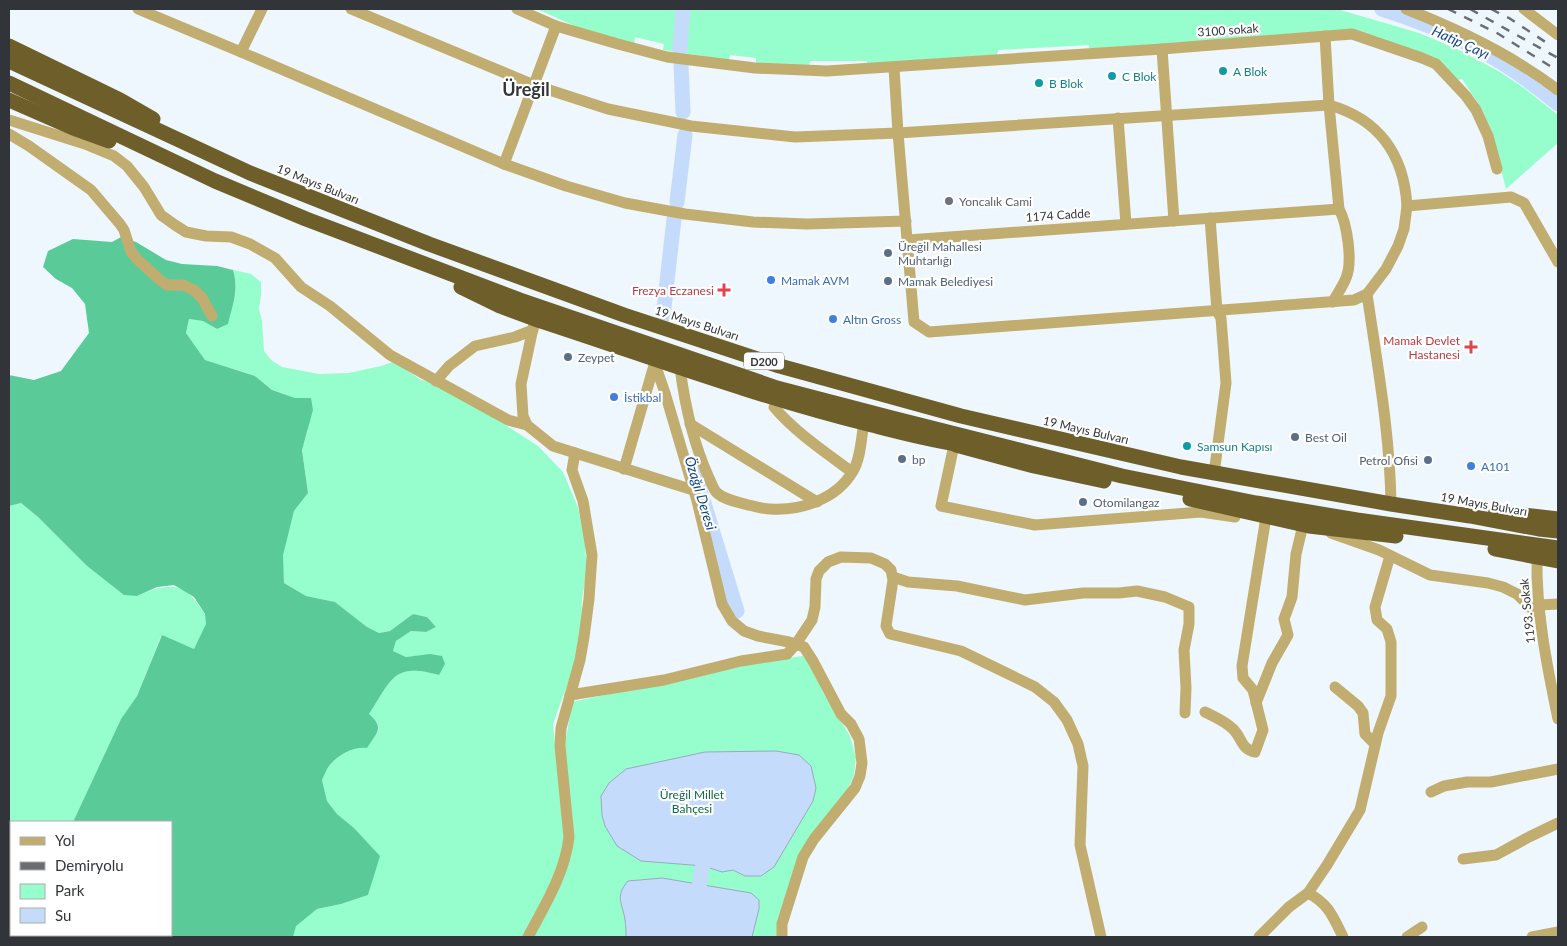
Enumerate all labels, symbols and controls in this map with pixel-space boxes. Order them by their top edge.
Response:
street label: 3100 sokak [1197,20,1260,40]
water label: Hatip Çayı [1430,22,1492,62]
place label: A Blok [1233,64,1268,79]
marker: A Blok [1217,65,1229,77]
place label: C Blok [1122,69,1157,84]
marker: C Blok [1106,70,1118,82]
place label: B Blok [1049,76,1084,91]
marker: B Blok [1033,77,1045,89]
district label: Üreğil [502,78,550,100]
street label: 19 Mayıs Bulvarı [275,161,361,207]
place label: Yoncalık Cami [959,194,1032,209]
marker: Yoncalık Cami [943,195,955,207]
street label: 1174 Cadde [1025,205,1091,225]
place label: Üreğil Mahallesi Muhtarlığı [898,239,982,268]
marker: Üreğil Mahallesi Muhtarlığı [882,247,894,259]
place label: Mamak AVM [781,273,849,288]
marker: Mamak AVM [765,274,777,286]
place label: Mamak Belediyesi [898,274,993,289]
marker: Mamak Belediyesi [882,275,894,287]
place label: Frezya Eczanesi [632,283,714,298]
marker: Frezya Eczanesi [718,284,730,296]
street label: 19 Mayıs Bulvarı [653,302,741,344]
place label: Altın Gross [843,312,901,327]
marker: Altın Gross [827,313,839,325]
place label: Mamak Devlet Hastanesi [1383,333,1461,362]
marker: Mamak Devlet Hastanesi [1464,340,1478,354]
place label: Zeypet [578,350,615,365]
marker: Zeypet [562,351,574,363]
road number: D200 [744,352,784,370]
place label: İstikbal [624,390,661,405]
marker: İstikbal [608,391,620,403]
street label: 19 Mayıs Bulvarı [1042,413,1130,447]
place label: Best Oil [1305,430,1347,445]
marker: Best Oil [1289,431,1301,443]
place label: Samsun Kapısı [1197,439,1273,454]
marker: Samsun Kapısı [1181,440,1193,452]
place label: bp [912,452,926,467]
marker: bp [896,453,908,465]
place label: Petrol Ofisi [1359,453,1418,468]
water label: Özağıl Deresi [682,454,721,533]
marker: Petrol Ofisi [1422,454,1434,466]
place label: A101 [1481,459,1510,474]
marker: A101 [1465,460,1477,472]
street label: 19 Mayıs Bulvarı [1440,489,1528,519]
place label: Otomilangaz [1093,495,1160,510]
marker: Otomilangaz [1077,496,1089,508]
street label: 1193. Sokak [1516,577,1538,644]
park label: Üreğil Millet Bahçesi [660,787,725,816]
legend [10,821,172,936]
text: Yol [55,831,75,849]
text: Demiryolu [55,856,124,874]
text: Park [55,881,85,899]
text: Su [55,906,71,924]

